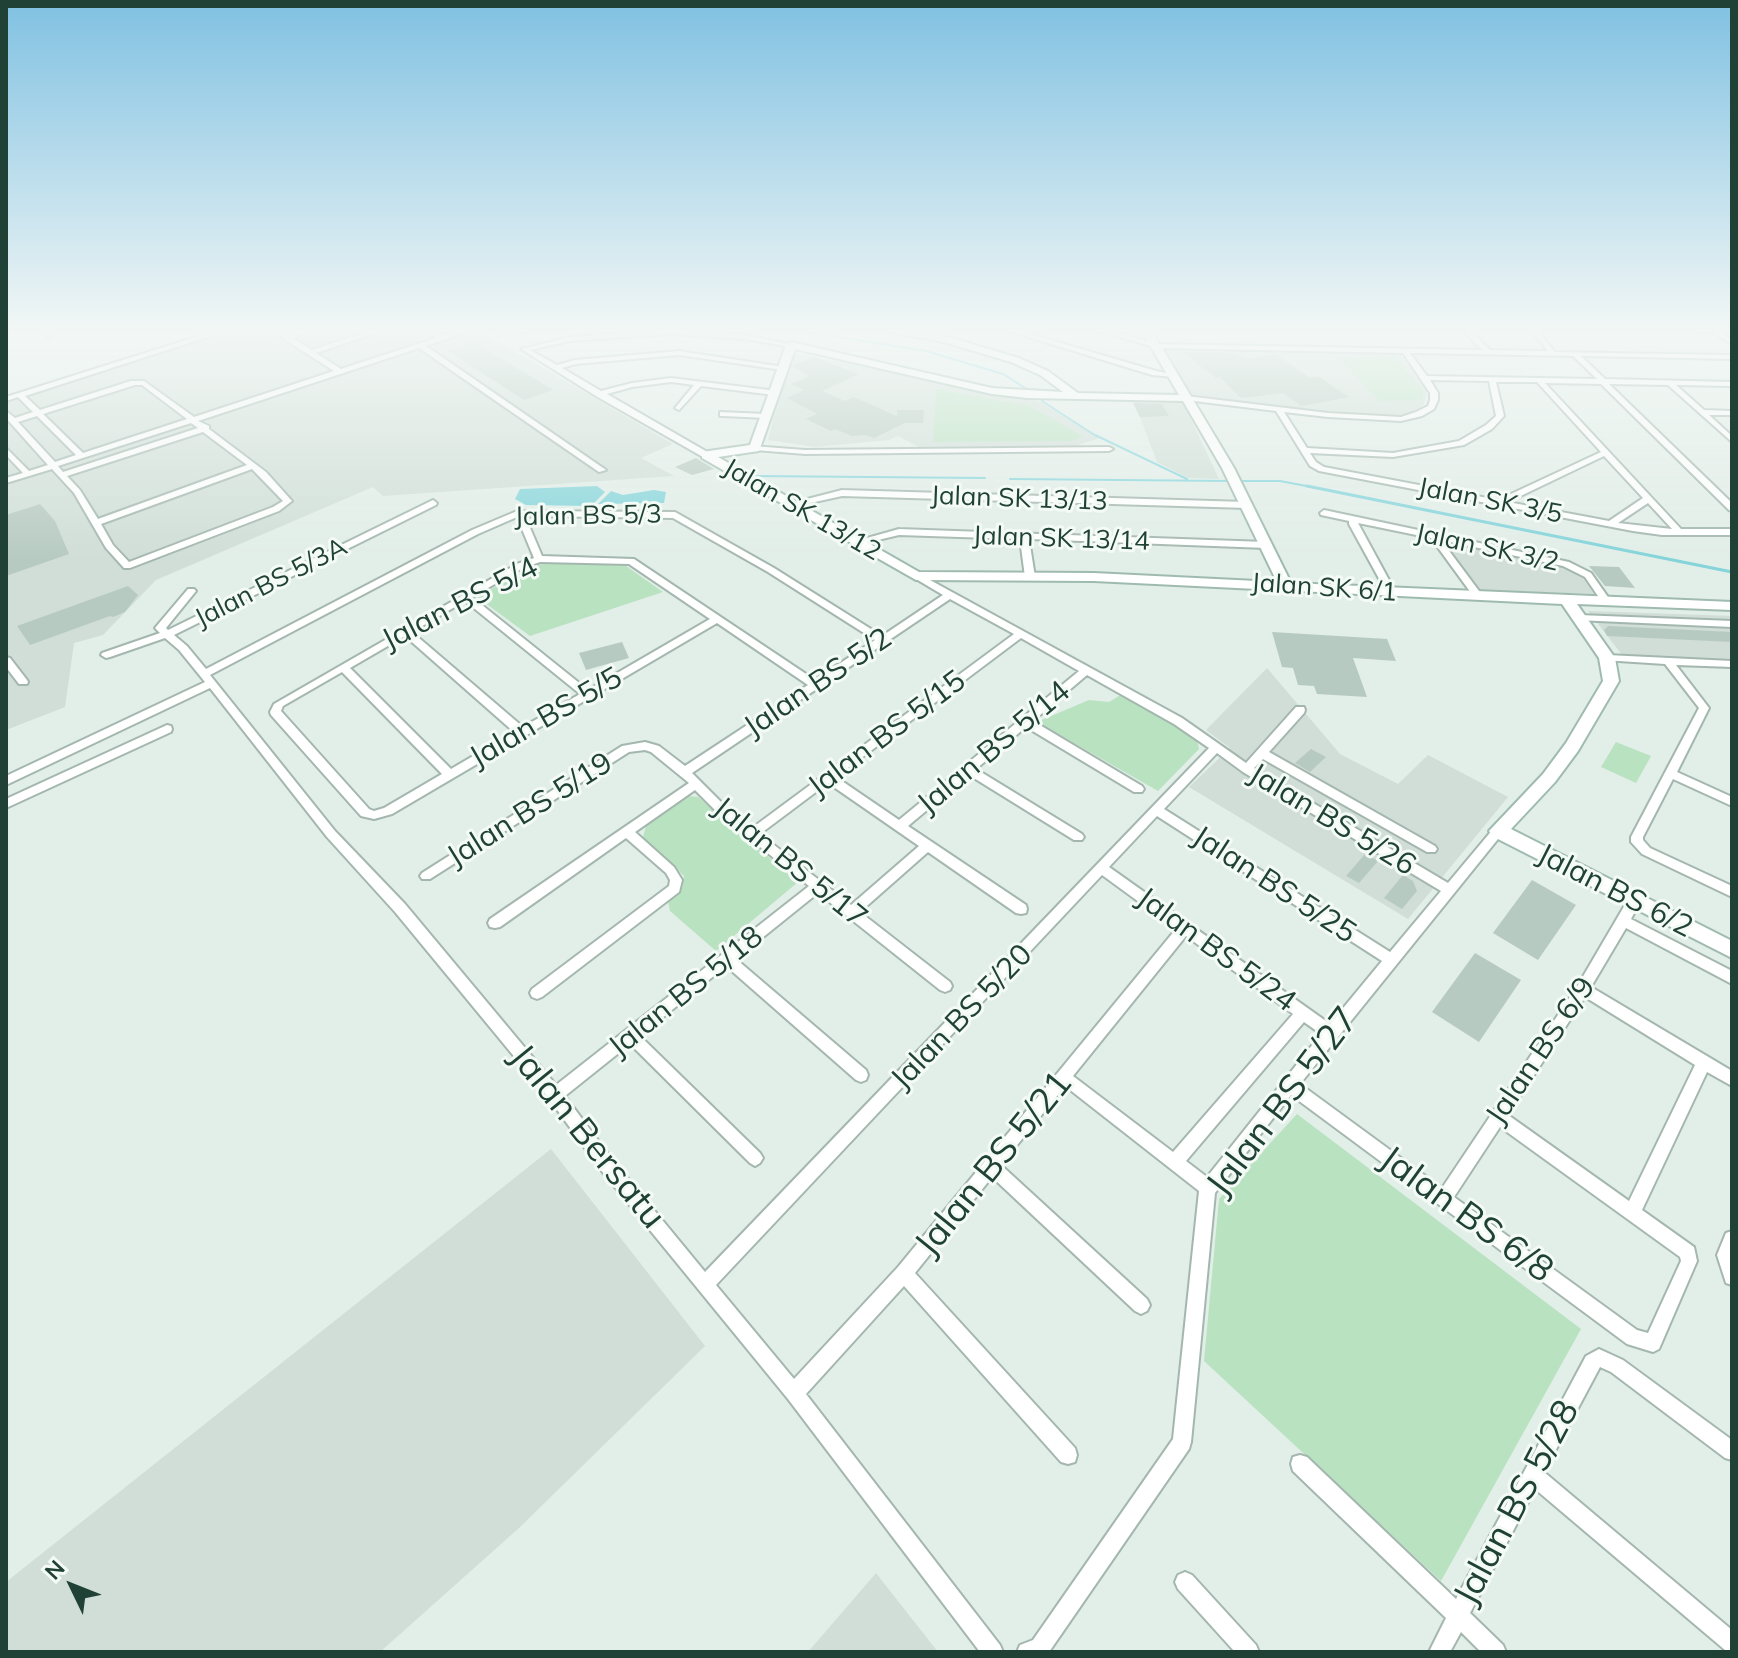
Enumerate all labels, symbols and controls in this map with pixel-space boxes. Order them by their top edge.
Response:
street label: Jalan SK 13/12 [717,452,887,568]
street label: Jalan SK 3/5 [1415,472,1565,530]
street label: Jalan SK 13/13 [930,480,1108,518]
street label: Jalan BS 5/3 [514,499,662,533]
street label: Jalan SK 3/2 [1412,518,1562,578]
street label: Jalan SK 13/14 [972,520,1150,558]
street label: Jalan BS 5/3A [190,531,352,635]
street label: Jalan BS 5/4 [376,549,544,659]
street label: Jalan SK 6/1 [1250,567,1398,609]
street label: Jalan BS 5/2 [737,621,899,745]
street label: Jalan BS 5/5 [463,660,629,776]
street label: Jalan BS 5/15 [801,663,973,805]
street label: Jalan BS 5/14 [910,674,1078,822]
street label: Jalan BS 5/19 [441,745,619,875]
street label: Jalan BS 5/26 [1242,756,1422,884]
street label: Jalan BS 5/17 [706,790,874,936]
street label: Jalan BS 5/25 [1185,819,1363,951]
street label: Jalan BS 6/2 [1531,836,1699,946]
street label: Jalan BS 5/24 [1129,880,1303,1020]
street label: Jalan BS 5/18 [602,919,770,1065]
street label: Jalan BS 5/20 [884,937,1040,1097]
street label: Jalan BS 6/9 [1479,970,1603,1132]
street label: Jalan BS 5/27 [1198,999,1368,1205]
street label: Jalan Bersatu [500,1036,674,1238]
street label: Jalan BS 5/21 [906,1063,1082,1265]
street label: Jalan BS 6/8 [1371,1138,1561,1292]
street label: Jalan BS 5/28 [1445,1393,1589,1613]
north arrow [32,1546,112,1626]
text: N [39,1554,70,1585]

